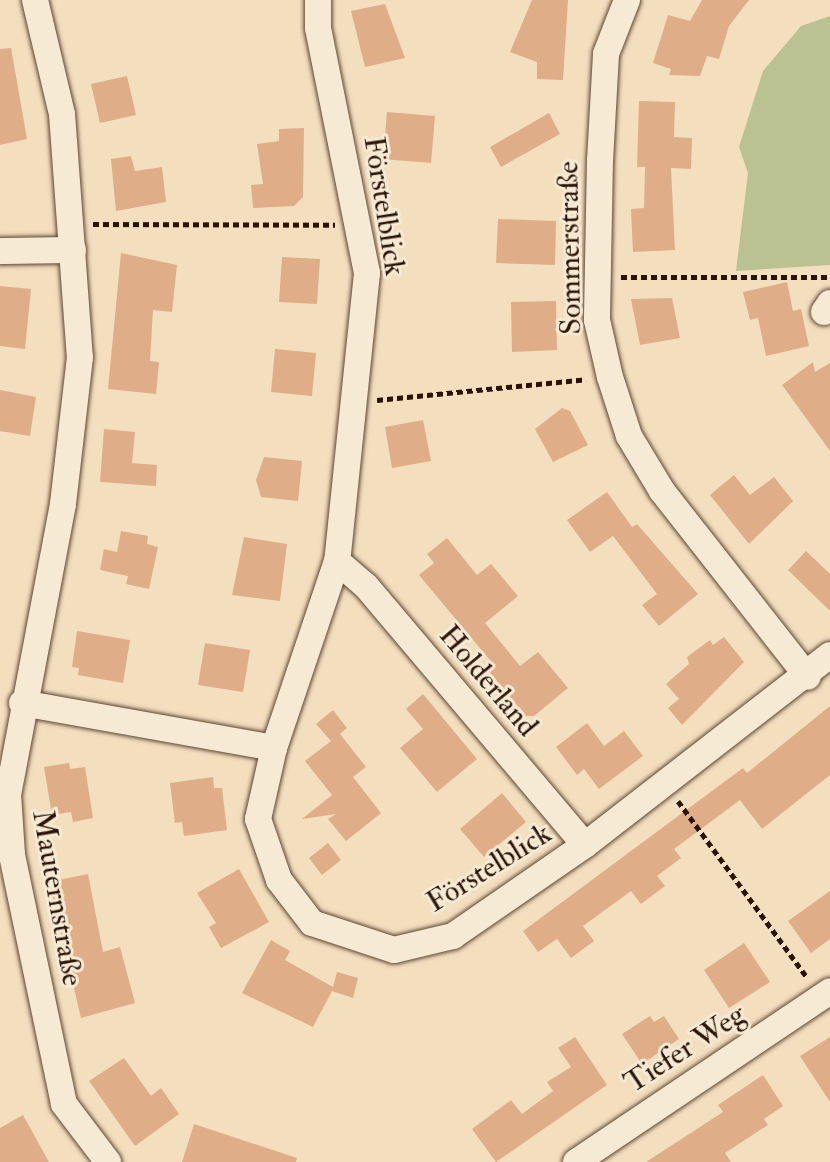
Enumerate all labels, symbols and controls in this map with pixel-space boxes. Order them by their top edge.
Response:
street label: Förstelblick [355,134,413,278]
street label: Sommerstraße [550,161,590,335]
street label: Holderland [431,618,545,744]
street label: Mauternstraße [24,807,90,989]
street label: Förstelblick [420,816,558,920]
street label: Tiefer Weg [618,997,752,1101]

